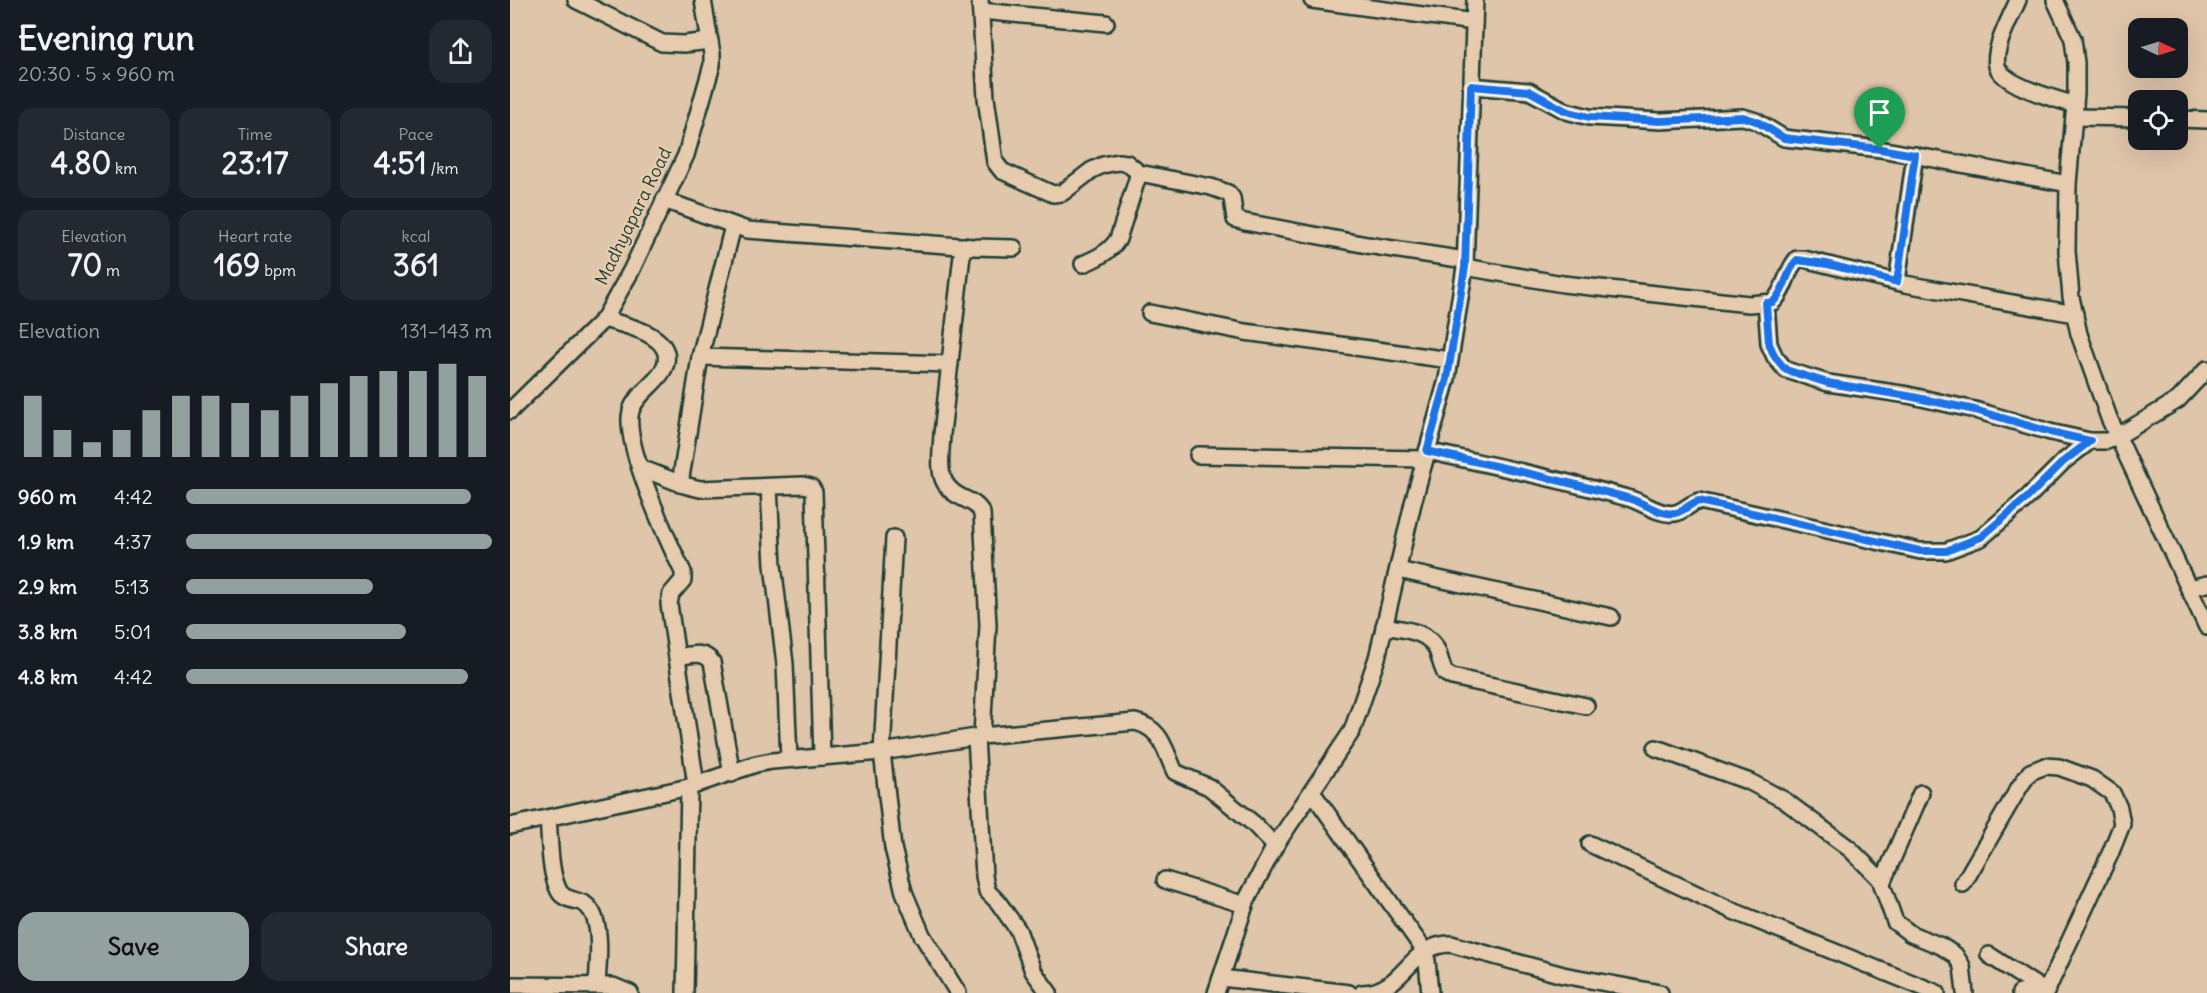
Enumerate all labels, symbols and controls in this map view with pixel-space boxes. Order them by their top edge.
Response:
text: Evening run [18,17,194,59]
north arrow [2128,18,2188,78]
map controls [2128,18,2188,150]
button: share [429,20,492,83]
text: 20:30 · 5 × 960 m [18,61,175,86]
pin [1854,87,1905,149]
button: locate [2128,90,2188,150]
icon: arrive [1863,96,1896,129]
text: Distance [63,124,125,144]
text: Time [238,124,272,144]
text: Pace [399,124,433,144]
street label: Madhyapara Road [590,143,677,289]
text: 4.80 [51,144,111,182]
text: 23:17 [222,144,288,182]
text: 4:51 [373,144,427,182]
text: km [111,158,137,178]
text: /km [427,158,459,178]
text: Elevation [61,226,127,246]
text: Heart rate [218,226,292,246]
text: kcal [402,226,430,246]
text: 70 [68,246,102,284]
text: 169 [214,246,260,284]
text: 361 [393,246,439,284]
text: m [102,260,120,280]
text: bpm [260,260,296,280]
text: Elevation [18,318,100,343]
text: 131–143 m [400,318,492,343]
text: 960 m [18,484,77,509]
text: 4:42 [114,484,153,509]
text: 1.9 km [18,529,74,554]
text: 4:37 [114,529,151,554]
text: 2.9 km [18,574,77,599]
text: 5:13 [114,574,149,599]
text: 3.8 km [18,619,78,644]
text: 5:01 [114,619,151,644]
text: 4.8 km [18,664,78,689]
text: 4:42 [114,664,153,689]
button: Save [18,912,249,981]
button: Share [261,912,492,981]

